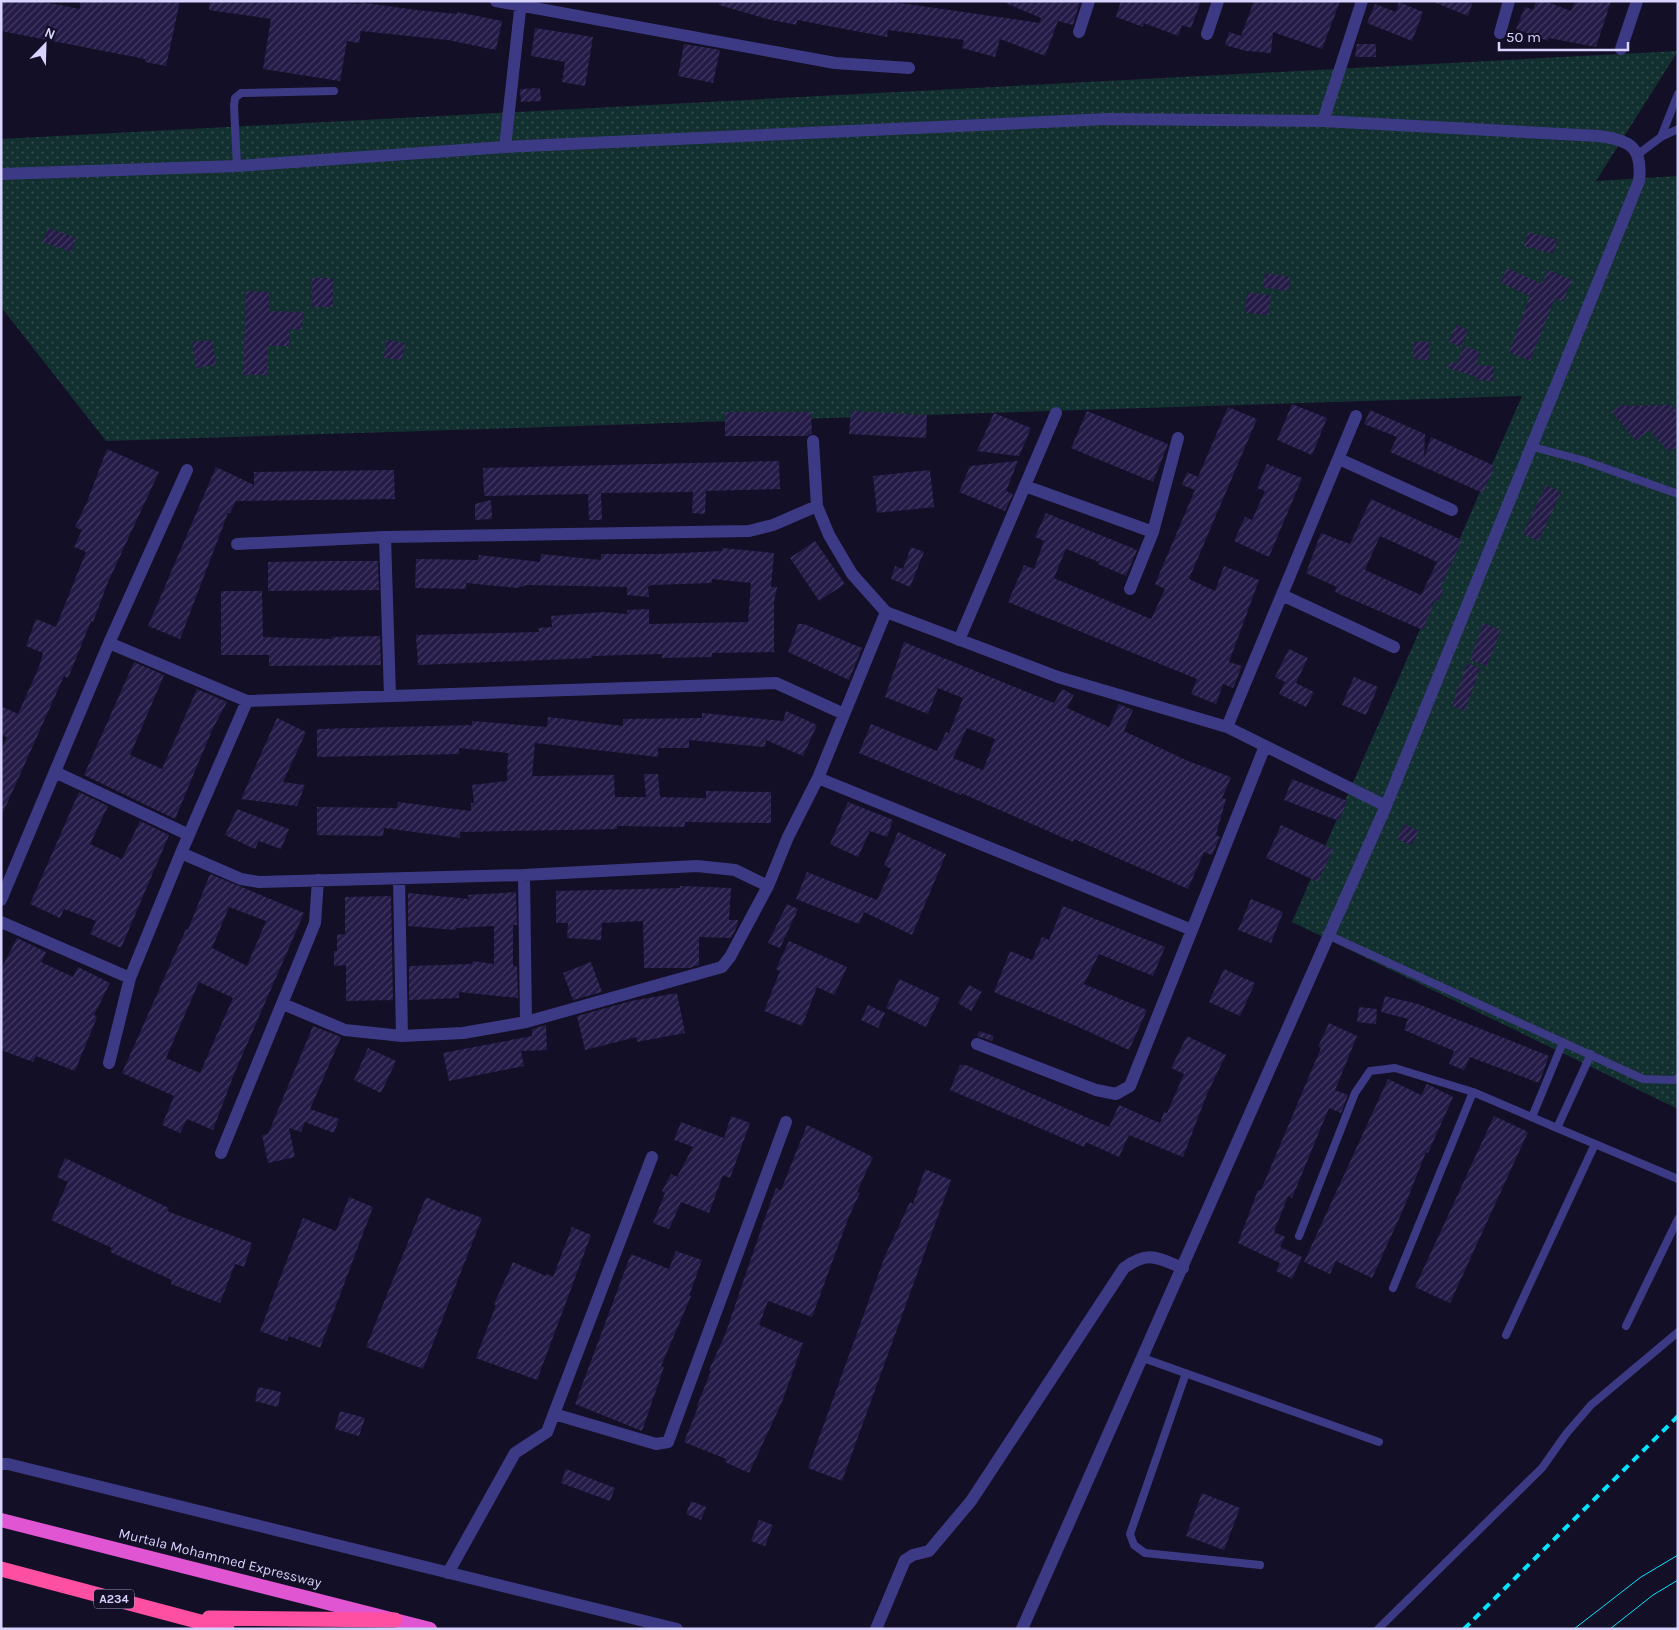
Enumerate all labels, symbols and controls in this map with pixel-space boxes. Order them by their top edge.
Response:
north arrow [20,20,70,70]
scale bar [1499,20,1628,52]
text: N [42,24,58,43]
text: 50 m [1506,28,1541,46]
street label: Murtala Mohammed Expressway [117,1525,324,1592]
road number: A234 [94,1590,134,1608]

